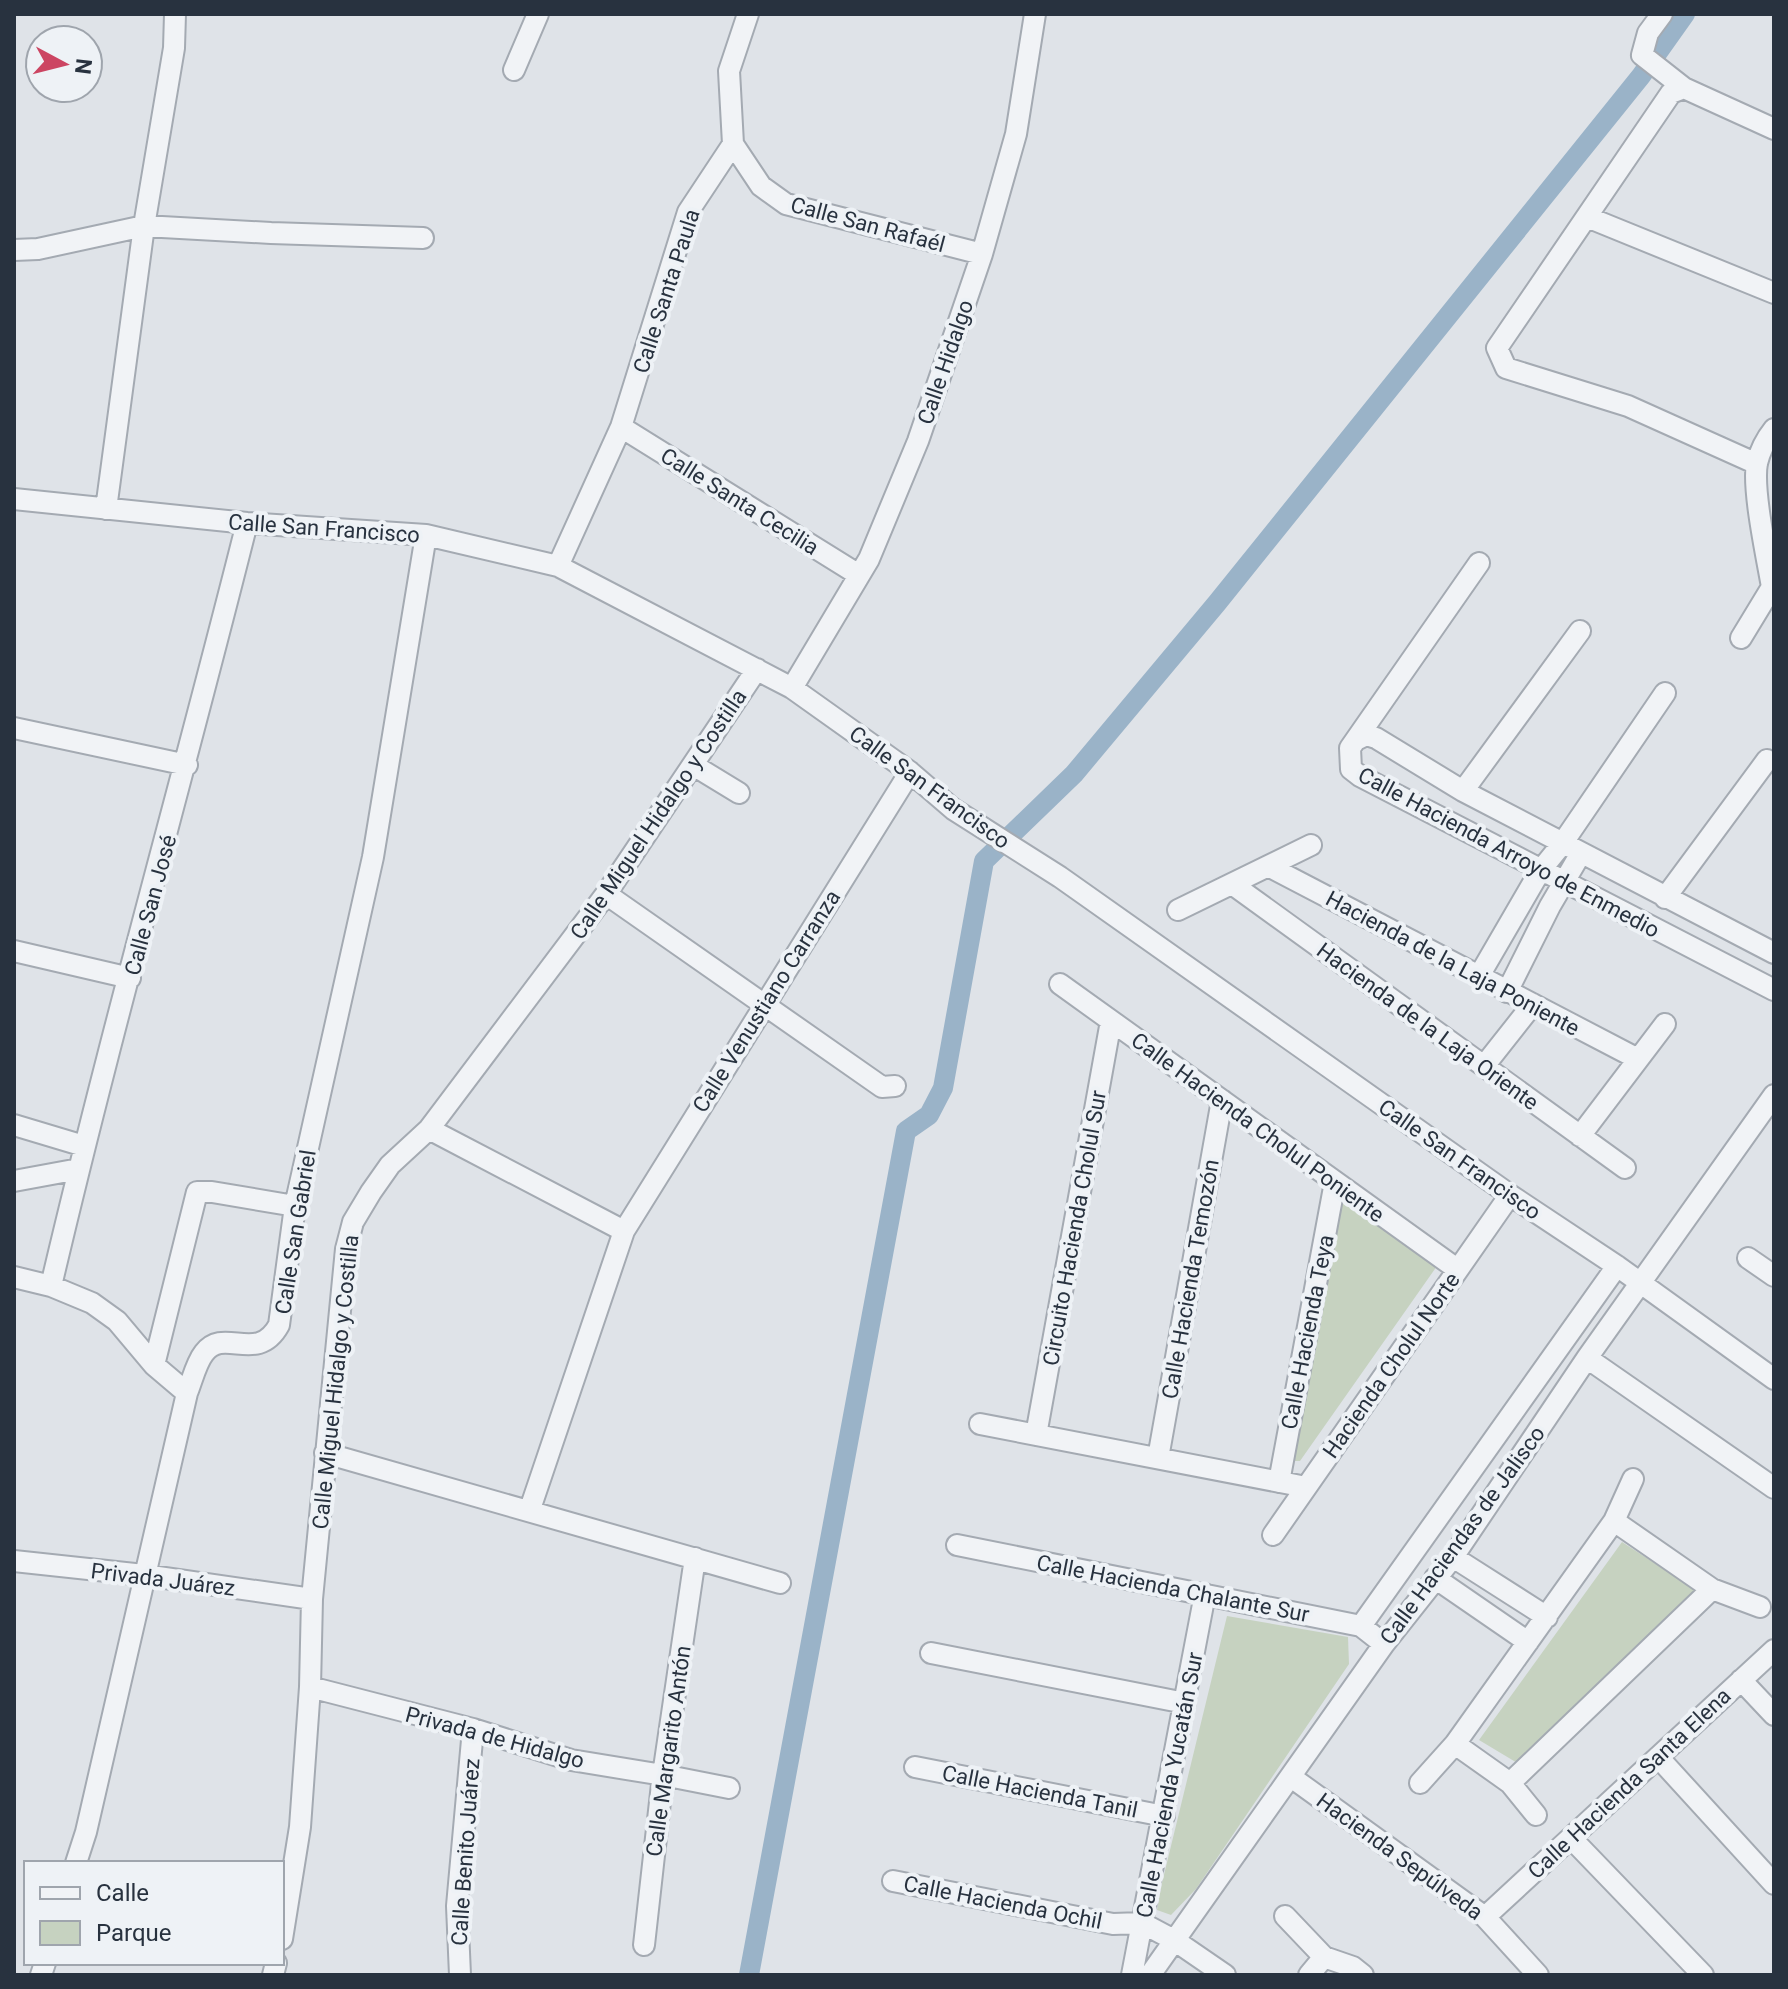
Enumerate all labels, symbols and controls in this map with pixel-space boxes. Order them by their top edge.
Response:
north arrow [24,24,104,104]
text: N [70,57,97,76]
street label: Calle San Rafaél [788,192,948,257]
street label: Calle Santa Paula [628,206,705,376]
street label: Calle Hidalgo [913,297,978,428]
street label: Calle Santa Cecilia [656,443,823,560]
street label: Calle San Francisco [227,509,421,548]
street label: Calle Miguel Hidalgo y Costilla [565,685,752,944]
street label: Calle San Francisco [845,721,1015,854]
street label: Calle Hacienda Arroyo de Enmedio [1354,762,1664,943]
street label: Calle San José [120,832,181,978]
street label: Calle Venustiano Carranza [688,886,845,1117]
street label: Hacienda de la Laja Poniente [1322,886,1584,1041]
street label: Hacienda de la Laja Oriente [1312,938,1543,1115]
street label: Calle Hacienda Cholul Poniente [1127,1027,1389,1227]
street label: Circuito Hacienda Cholul Sur [1038,1088,1111,1368]
street label: Calle San Francisco [1374,1094,1546,1225]
street label: Calle San Gabriel [270,1148,321,1316]
street label: Calle Hacienda Temozón [1157,1157,1224,1401]
street label: Calle Hacienda Teya [1276,1233,1339,1431]
street label: Calle Miguel Hidalgo y Costilla [308,1234,363,1531]
street label: Hacienda Cholul Norte [1318,1268,1465,1463]
street label: Calle Haciendas de Jalisco [1375,1421,1550,1649]
street label: Calle Hacienda Chalante Sur [1035,1550,1312,1627]
street label: Privada Juárez [89,1558,237,1601]
street label: Calle Margarito Antón [641,1644,696,1858]
street label: Calle Hacienda Yucatán Sur [1131,1650,1208,1920]
street label: Calle Hacienda Santa Elena [1523,1683,1736,1884]
street label: Privada de Hidalgo [403,1702,587,1773]
street label: Calle Benito Juárez [446,1757,485,1947]
street label: Calle Hacienda Tanil [940,1760,1140,1823]
street label: Hacienda Sepúlveda [1312,1788,1488,1925]
legend [24,1861,284,1965]
street label: Calle Hacienda Ochil [901,1871,1104,1934]
text: Calle [96,1879,149,1907]
text: Parque [96,1919,172,1947]

